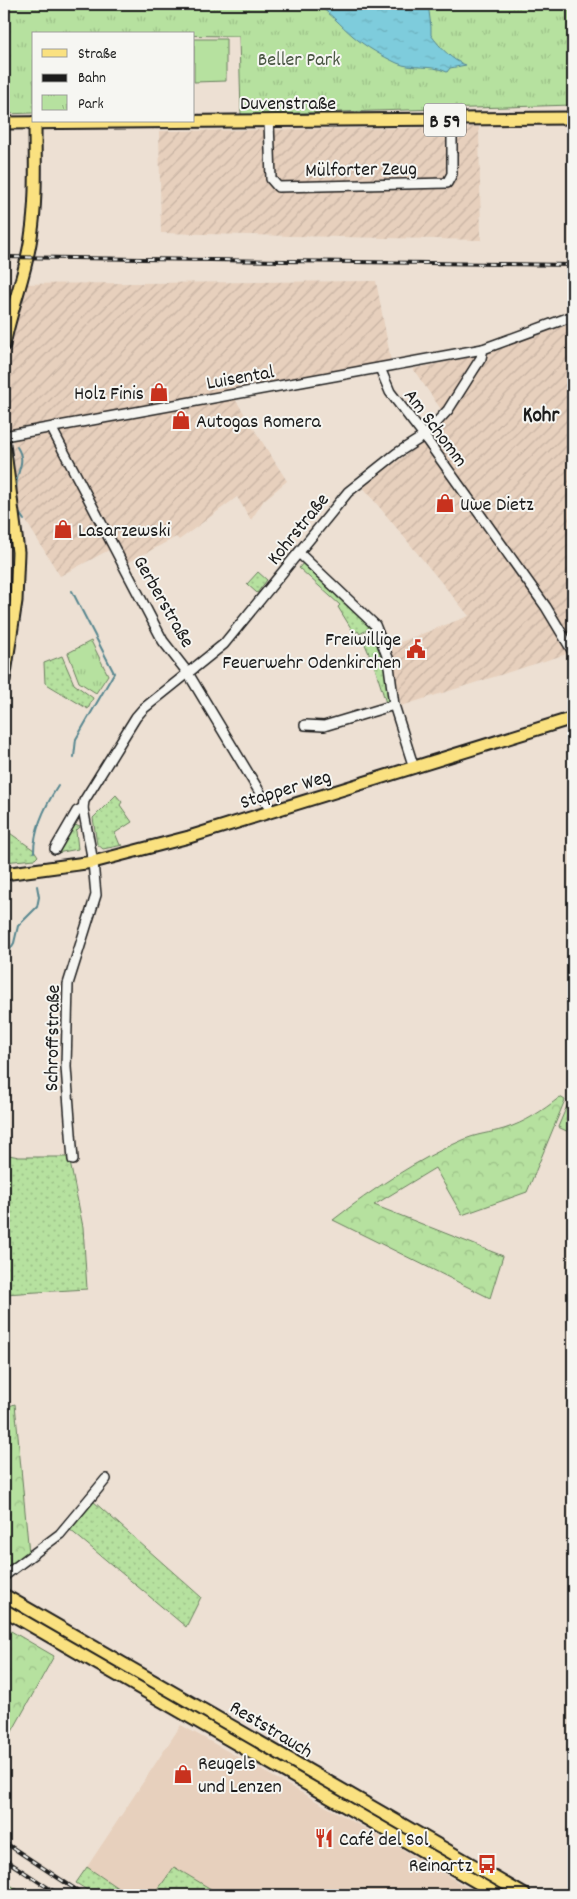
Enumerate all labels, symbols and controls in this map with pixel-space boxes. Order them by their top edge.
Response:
legend [32,32,195,122]
text: Straße [78,44,117,66]
park label: Beller Park [258,47,340,75]
text: Bahn [78,68,106,90]
street label: Duvenstraße [240,91,336,119]
text: Park [78,94,104,116]
road number: B 59 [424,104,466,136]
street label: Mülforter Zeug [305,156,417,186]
street label: Luisental [204,359,277,399]
place label: Holz Finis [74,381,144,409]
shop icon: Holz Finis [148,381,170,403]
street label: Am Schomm [396,384,473,474]
district label: Kohr [523,402,560,432]
shop icon: Autogas Romera [170,409,192,431]
place label: Autogas Romera [196,409,322,437]
street label: Kohrstraße [262,488,337,572]
shop icon: Uwe Dietz [434,492,456,514]
place label: Uwe Dietz [460,492,534,520]
shop icon: Lasarzewski [52,518,74,540]
place label: Lasarzewski [78,518,171,546]
street label: Gerberstraße [125,551,200,654]
place label: Freiwillige Feuerwehr Odenkirchen [222,627,401,678]
public building icon: Freiwillige Feuerwehr Odenkirchen [405,638,427,660]
street label: Stapper Weg [237,764,335,818]
street label: Schroffstraße [39,984,69,1092]
street label: Reststrauch [223,1695,317,1766]
place label: Reugels und Lenzen [198,1751,282,1802]
shop icon: Reugels und Lenzen [172,1763,194,1785]
restaurant icon: Café del Sol [313,1827,335,1849]
place label: Café del Sol [339,1827,429,1855]
place label: Reinartz [409,1853,472,1881]
bus stop icon: Reinartz [476,1853,498,1875]

